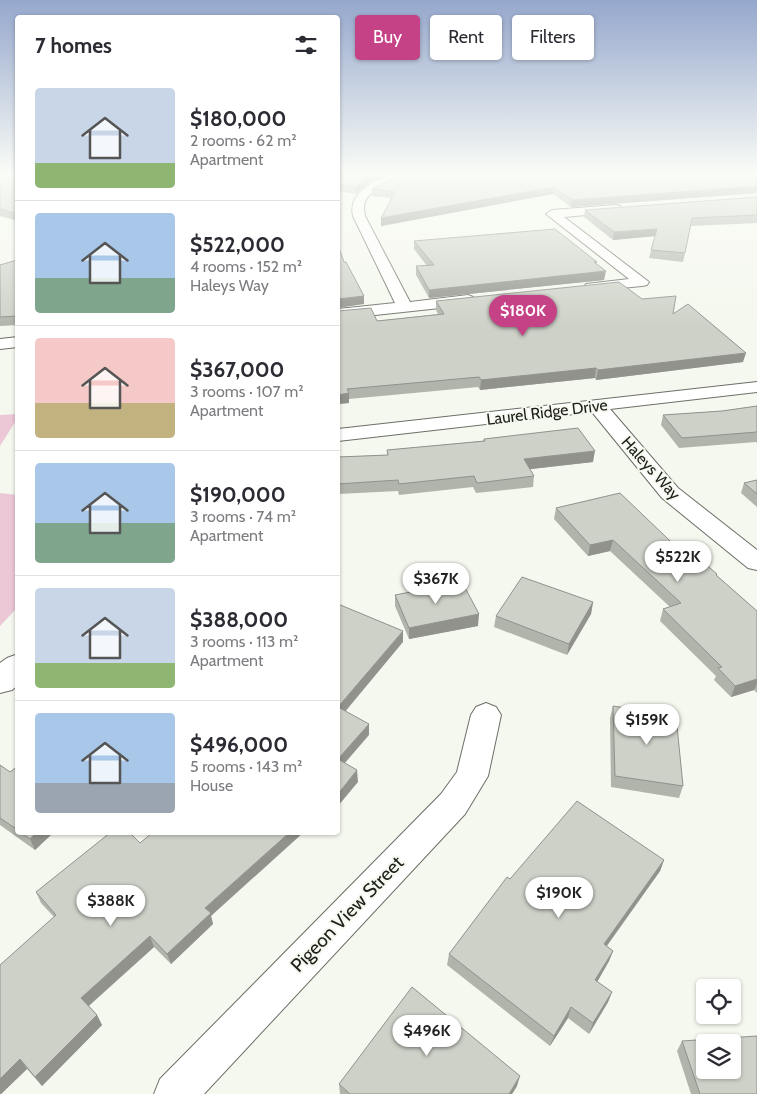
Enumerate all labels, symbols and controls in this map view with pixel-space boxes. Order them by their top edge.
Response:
chip: Buy [355,15,420,60]
chip: Rent [430,15,502,60]
chip: Filters [512,15,594,60]
icon: filters [292,31,320,59]
text: 7 homes [35,33,112,58]
text: $180,000 [190,106,286,131]
icon: home [75,108,135,168]
text: 2 rooms · 62 m² [190,131,297,150]
text: Apartment [190,150,263,169]
text: $522,000 [190,232,285,257]
icon: home [75,233,135,293]
text: 4 rooms · 152 m² [190,257,302,276]
text: Haleys Way [190,276,269,295]
pin: $180K [488,294,558,337]
text: $180K [500,301,546,320]
text: $367,000 [190,357,284,382]
icon: home [75,358,135,418]
text: 3 rooms · 107 m² [190,382,304,401]
street label: Laurel Ridge Drive [485,395,609,429]
text: Apartment [190,401,263,420]
street label: Haleys Way [618,432,684,504]
text: $190,000 [190,482,286,507]
icon: home [75,483,135,543]
text: 3 rooms · 74 m² [190,507,296,526]
text: Apartment [190,526,263,545]
pin: $522K [643,540,713,583]
text: $522K [656,547,700,566]
pin: $367K [401,562,471,605]
text: $367K [413,569,459,588]
text: $388,000 [190,607,288,632]
icon: home [75,608,135,668]
text: 3 rooms · 113 m² [190,632,298,651]
text: Apartment [190,651,263,670]
pin: $159K [612,704,682,746]
text: $159K [626,710,668,729]
text: $496,000 [190,732,288,757]
icon: home [75,733,135,793]
text: 5 rooms · 143 m² [190,757,302,776]
text: House [190,776,233,795]
street label: Pigeon View Street [286,851,409,977]
pin: $190K [524,876,594,919]
text: $190K [536,883,582,902]
pin: $388K [76,884,146,927]
text: $388K [87,891,135,910]
map controls [696,979,741,1079]
button: locate [696,979,741,1024]
pin: $496K [392,1014,462,1057]
text: $496K [403,1021,451,1040]
button: layers [696,1034,741,1079]

